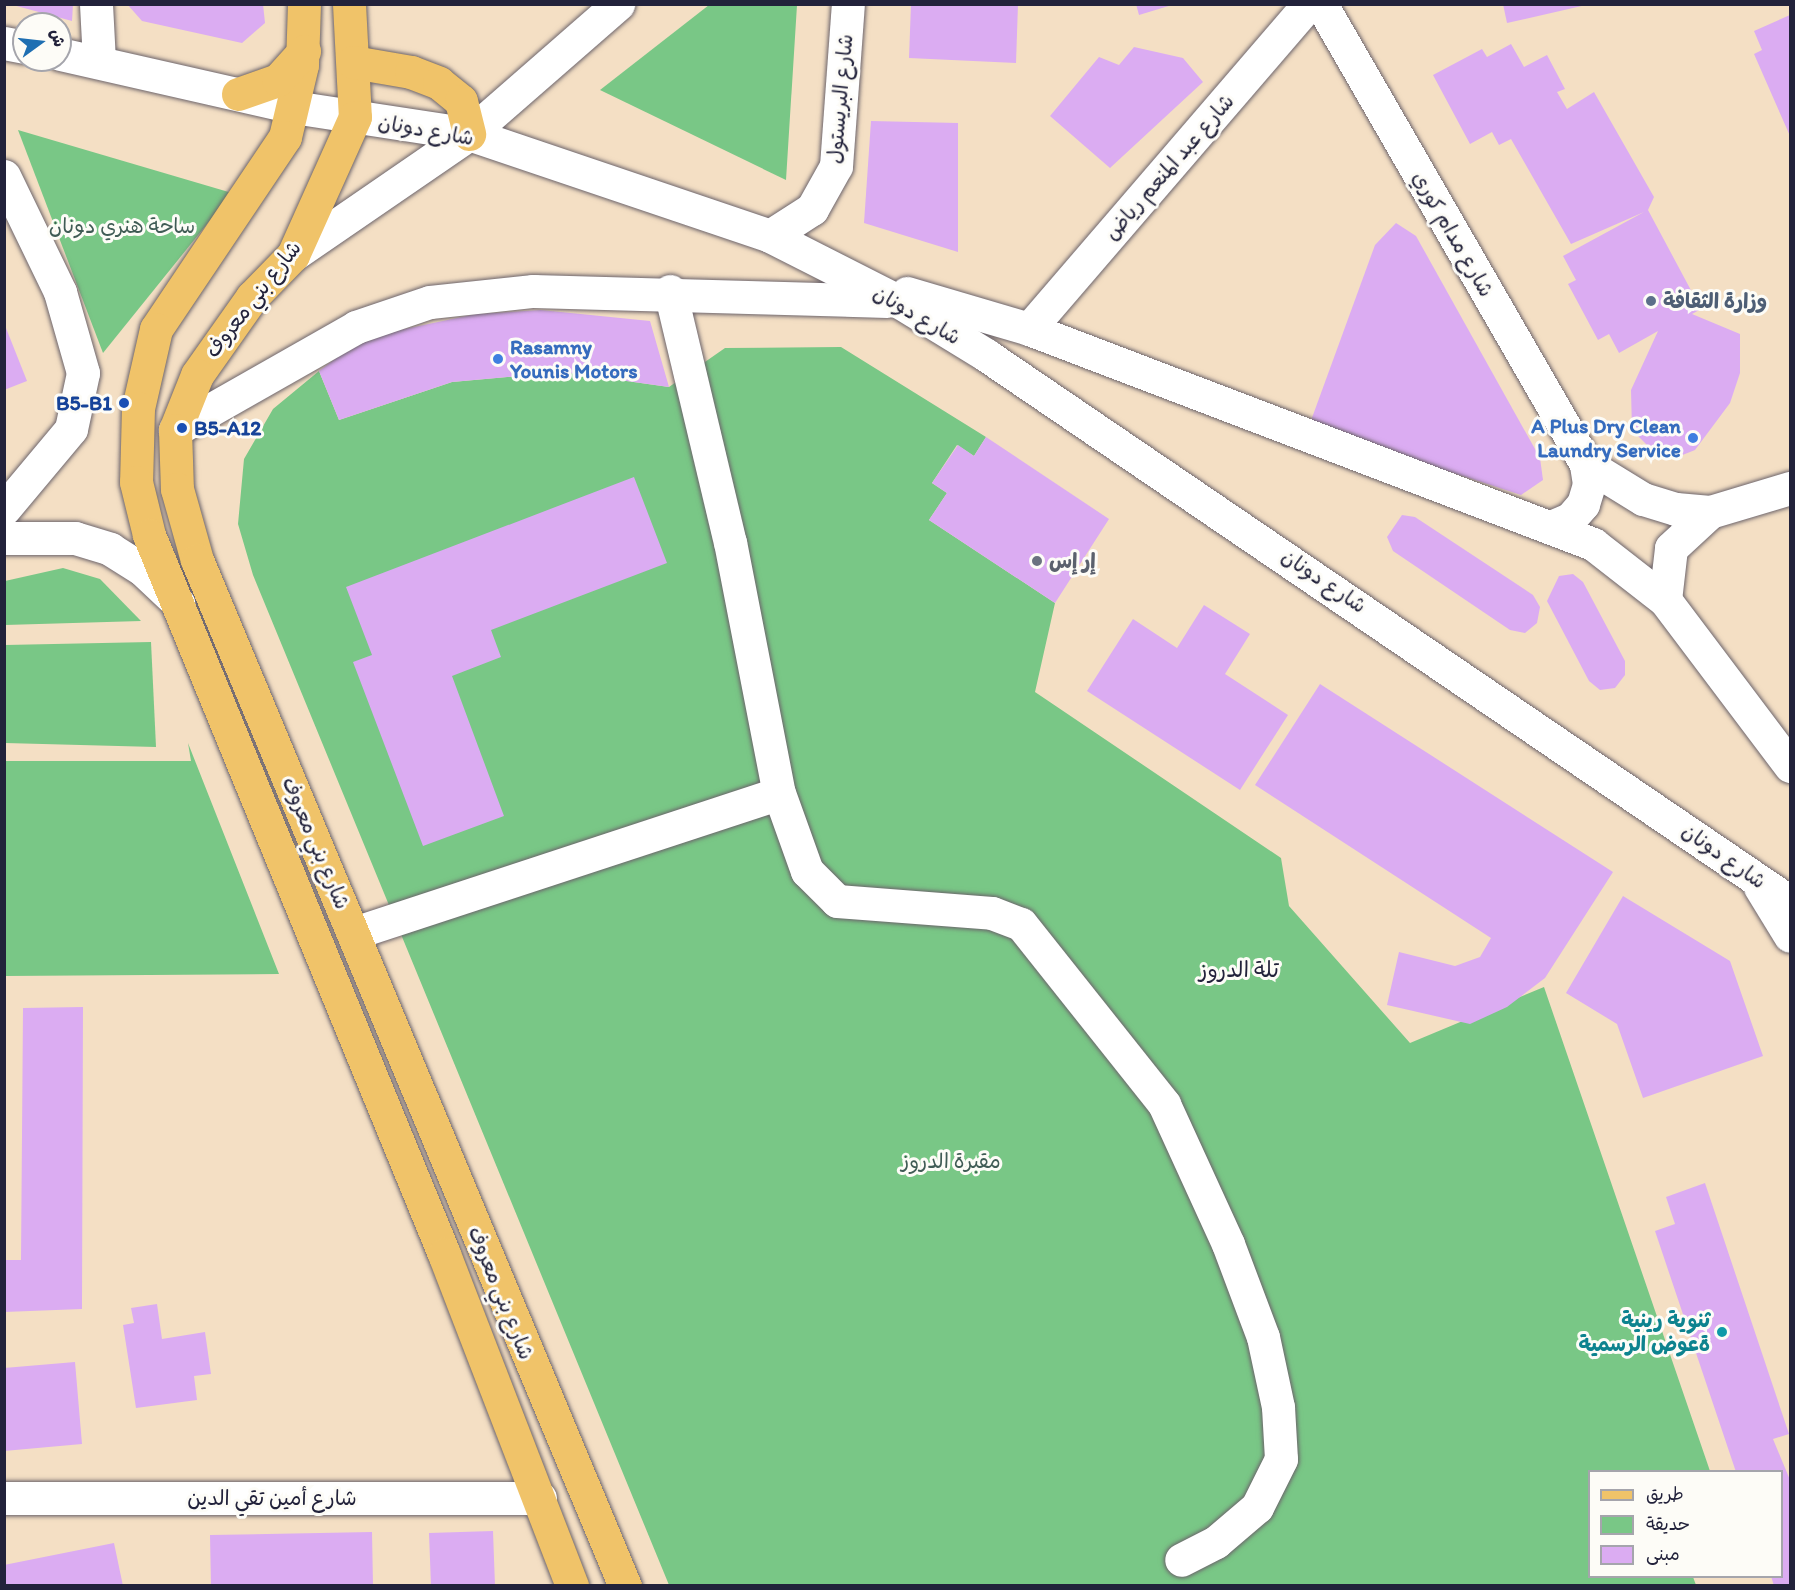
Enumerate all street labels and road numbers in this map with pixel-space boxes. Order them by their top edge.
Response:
street label: شارع البريستول [822,33,858,165]
street label: شارع عبد المنعم رياض [1099,89,1239,245]
street label: شارع دونان [376,109,476,151]
street label: شارع مدام كوري [1407,167,1499,301]
street label: شارع بني معروف [200,236,306,362]
street label: شارع دونان [869,280,965,350]
street label: شارع دونان [1277,543,1371,619]
street label: شارع بني معروف [277,773,355,913]
street label: شارع دونان [1677,818,1771,894]
street label: شارع بني معروف [463,1223,539,1363]
street label: شارع أمين تقي الدين [187,1485,357,1511]

